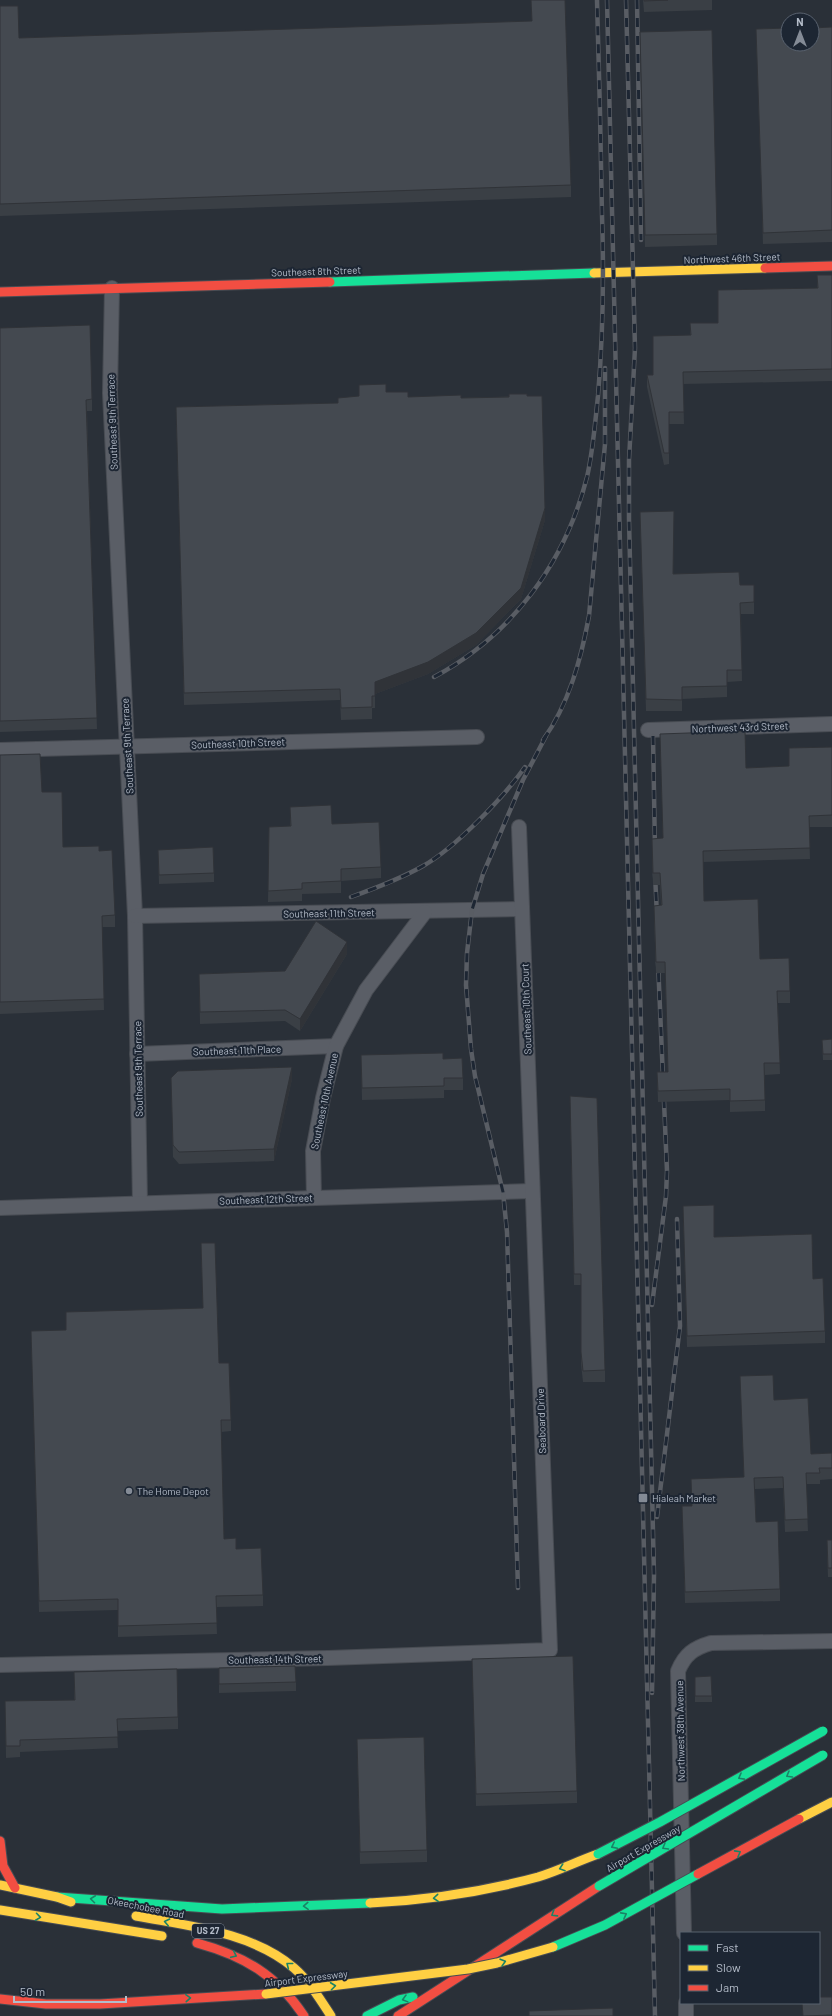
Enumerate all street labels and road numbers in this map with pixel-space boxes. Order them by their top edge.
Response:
street label: Northwest 46th Street [683,250,781,266]
street label: Southeast 8th Street [271,263,362,279]
street label: Southeast 9th Terrace [104,374,120,470]
street label: Southeast 9th Terrace [118,698,136,794]
street label: Northwest 43rd Street [691,719,789,735]
street label: Southeast 10th Street [191,735,285,751]
street label: Southeast 11th Street [283,906,375,920]
street label: Southeast 10th Court [518,963,534,1055]
street label: Southeast 9th Terrace [131,1021,145,1117]
street label: Southeast 11th Place [193,1042,281,1058]
street label: Southeast 10th Avenue [308,1052,340,1150]
street label: Southeast 12th Street [219,1191,313,1207]
street label: Seaboard Drive [534,1388,548,1454]
street label: Southeast 14th Street [228,1652,322,1666]
street label: Northwest 38th Avenue [673,1680,687,1782]
street label: Airport Expressway [604,1822,683,1874]
street label: Okeechobee Road [107,1894,185,1920]
road number: US 27 [192,1924,224,1938]
street label: Airport Expressway [264,1967,349,1989]

